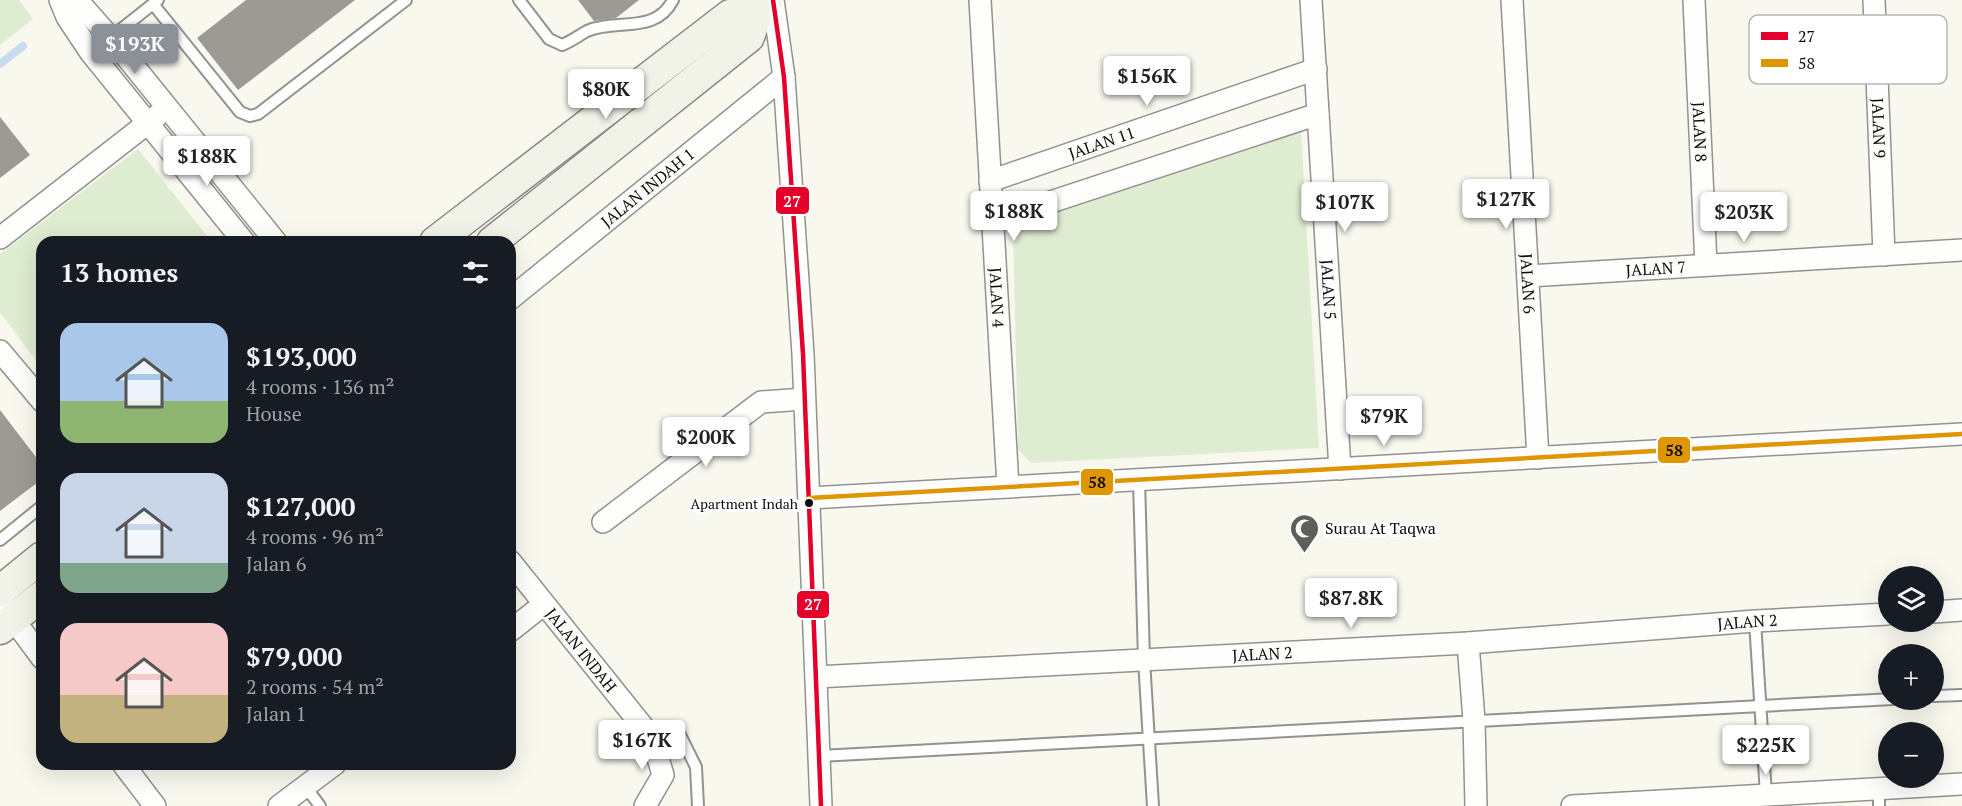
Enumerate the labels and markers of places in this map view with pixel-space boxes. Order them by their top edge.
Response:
pin: $193K [93,24,177,75]
pin: $156K [1105,56,1189,107]
pin: $80K [570,69,642,120]
pin: $188K [165,136,249,187]
pin: $127K [1464,179,1548,230]
pin: $107K [1303,182,1387,233]
pin: $188K [972,191,1056,242]
pin: $203K [1702,192,1786,243]
pin: $79K [1348,396,1420,447]
pin: $200K [664,417,748,468]
place label: Apartment Indah [691,494,798,513]
marker: Apartment Indah [803,497,815,509]
mosque icon: Surau At Taqwa [1288,512,1320,554]
place label: Surau At Taqwa [1325,517,1436,539]
pin: $87.8K [1302,578,1400,629]
pin: $167K [600,720,684,771]
pin: $225K [1724,725,1808,776]

